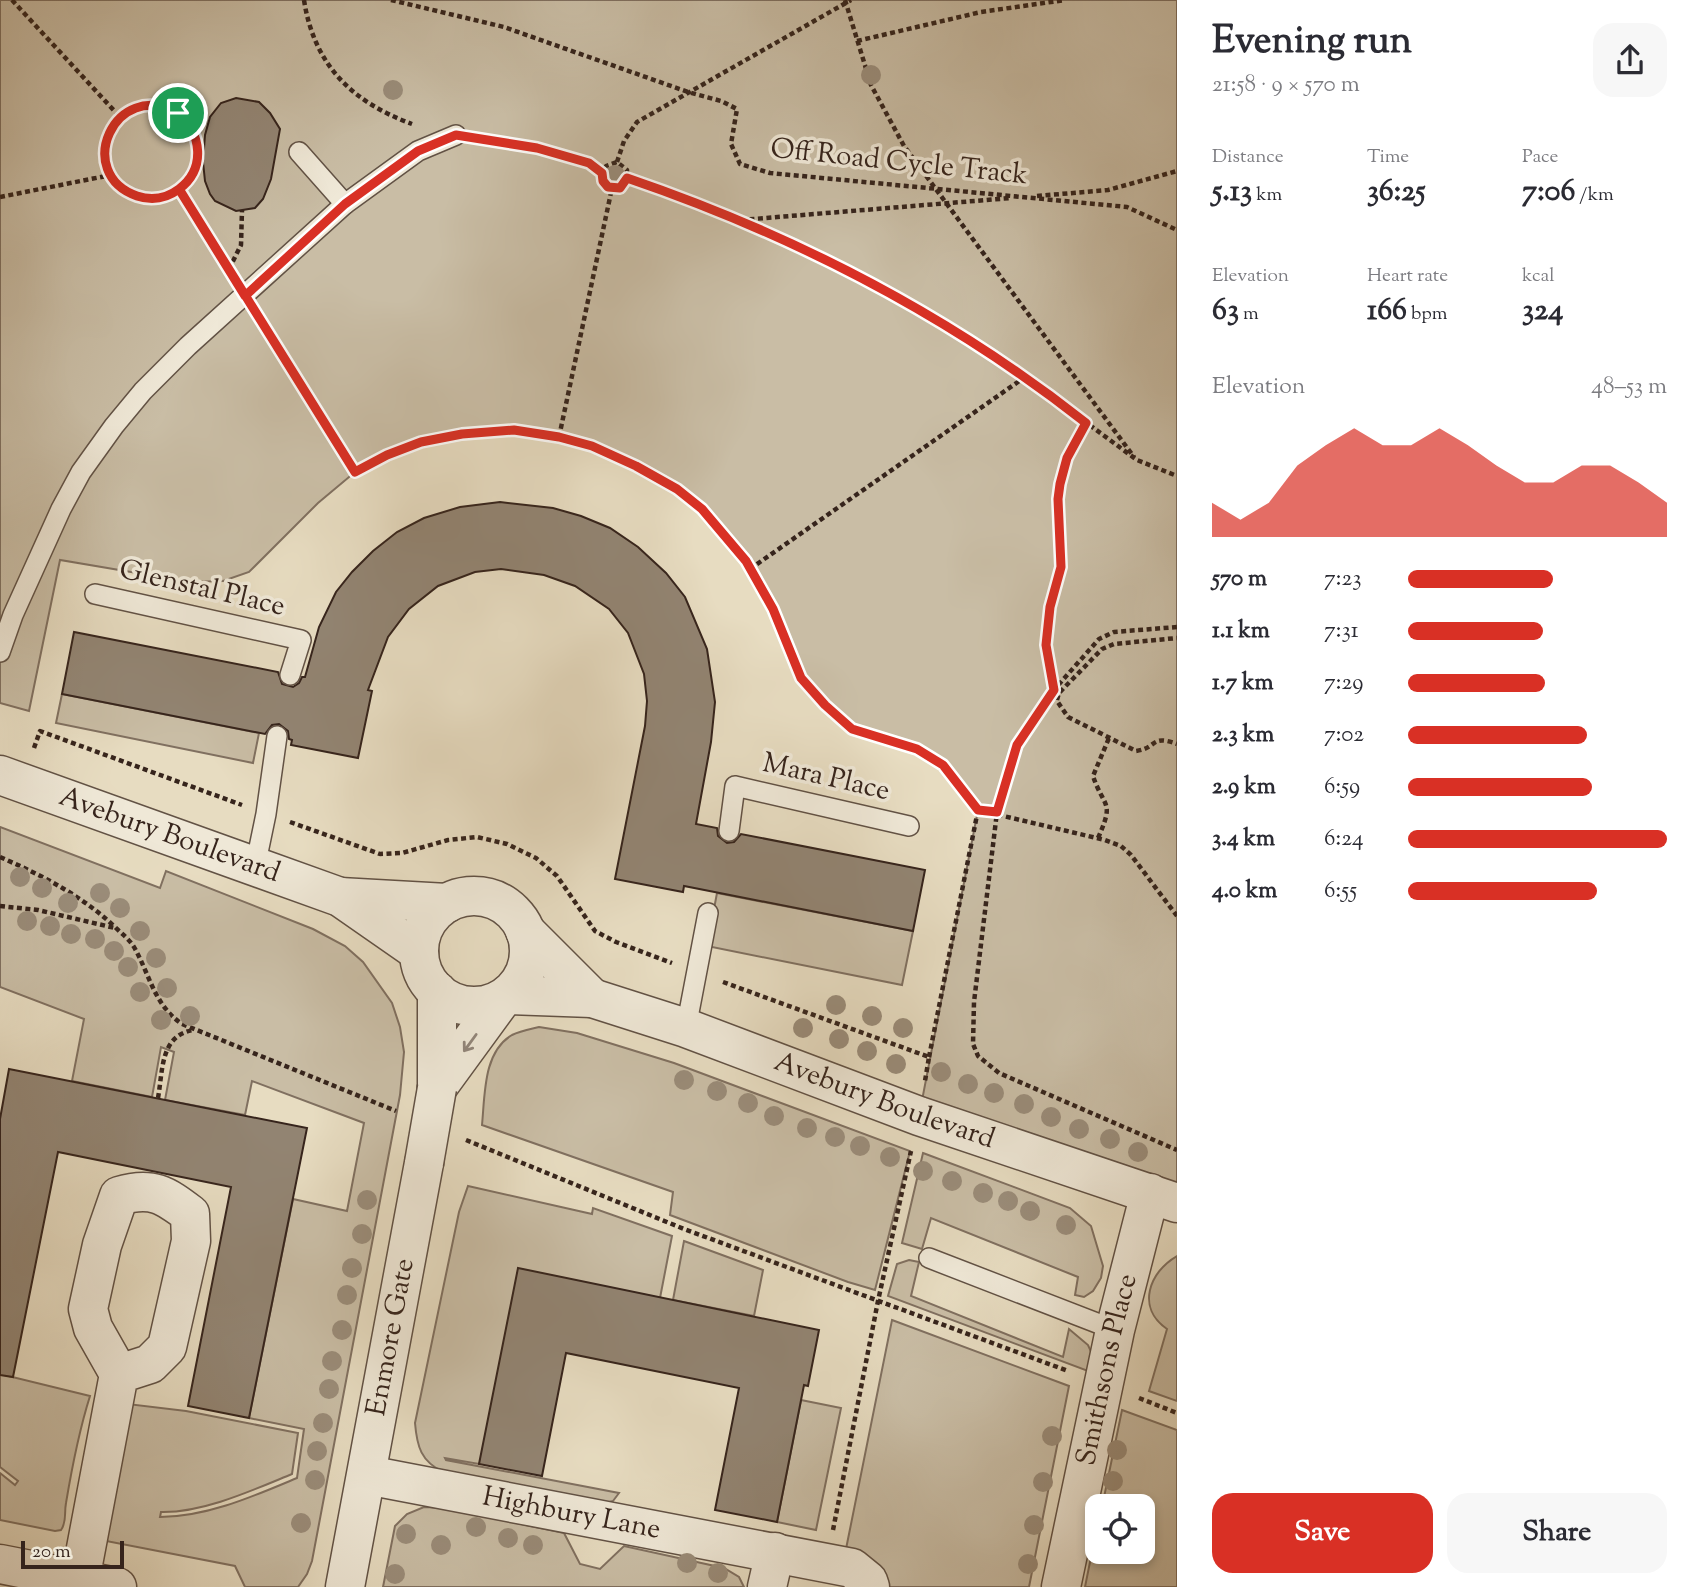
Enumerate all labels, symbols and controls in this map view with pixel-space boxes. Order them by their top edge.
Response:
text: Evening run [1212,16,1412,70]
button: share [1593,23,1667,97]
text: 21:58 · 9 × 570 m [1212,69,1360,102]
pin [148,83,208,143]
icon: arrive [159,94,197,132]
street label: Off Road Cycle Track [768,130,1030,196]
text: Distance [1212,144,1284,171]
text: Time [1367,144,1409,171]
text: Pace [1522,144,1558,171]
text: 5.13 [1212,171,1252,214]
text: 36:25 [1367,171,1426,214]
text: 7:06 [1522,171,1575,214]
text: km [1252,182,1282,209]
text: /km [1575,182,1614,209]
text: Elevation [1212,263,1289,290]
text: Heart rate [1367,263,1448,290]
text: kcal [1522,263,1555,290]
text: 63 [1212,290,1239,333]
text: 166 [1367,290,1407,333]
text: 324 [1522,290,1563,333]
text: m [1239,301,1259,328]
text: bpm [1407,301,1448,328]
text: Elevation [1212,371,1305,404]
text: 48–53 m [1591,371,1667,404]
street label: Glenstal Place [115,550,289,628]
text: 570 m [1212,563,1267,596]
text: 7:23 [1324,563,1362,596]
text: 1.1 km [1212,615,1270,648]
text: 7:31 [1324,615,1359,648]
text: 1.7 km [1212,667,1274,700]
text: 7:29 [1324,667,1363,700]
text: 2.3 km [1212,719,1274,752]
text: 7:02 [1324,719,1364,752]
street label: Mara Place [758,744,894,812]
text: 2.9 km [1212,771,1276,804]
text: 6:59 [1324,771,1360,804]
street label: Avebury Boulevard [53,778,286,894]
text: 3.4 km [1212,823,1275,856]
text: 6:24 [1324,823,1364,856]
text: 4.0 km [1212,875,1277,908]
text: 6:55 [1324,875,1357,908]
one-way arrow [462,1033,477,1052]
street label: Avebury Boulevard [768,1043,1000,1160]
street label: Enmore Gate [357,1255,426,1419]
street label: Smithsons Place [1067,1270,1149,1469]
street label: Highbury Lane [479,1477,664,1551]
button: Save [1212,1493,1433,1573]
button: Share [1447,1493,1667,1573]
map controls [1085,1494,1155,1564]
button: locate [1085,1494,1155,1564]
scale bar [21,1538,124,1570]
text: 20 m [32,1539,71,1566]

